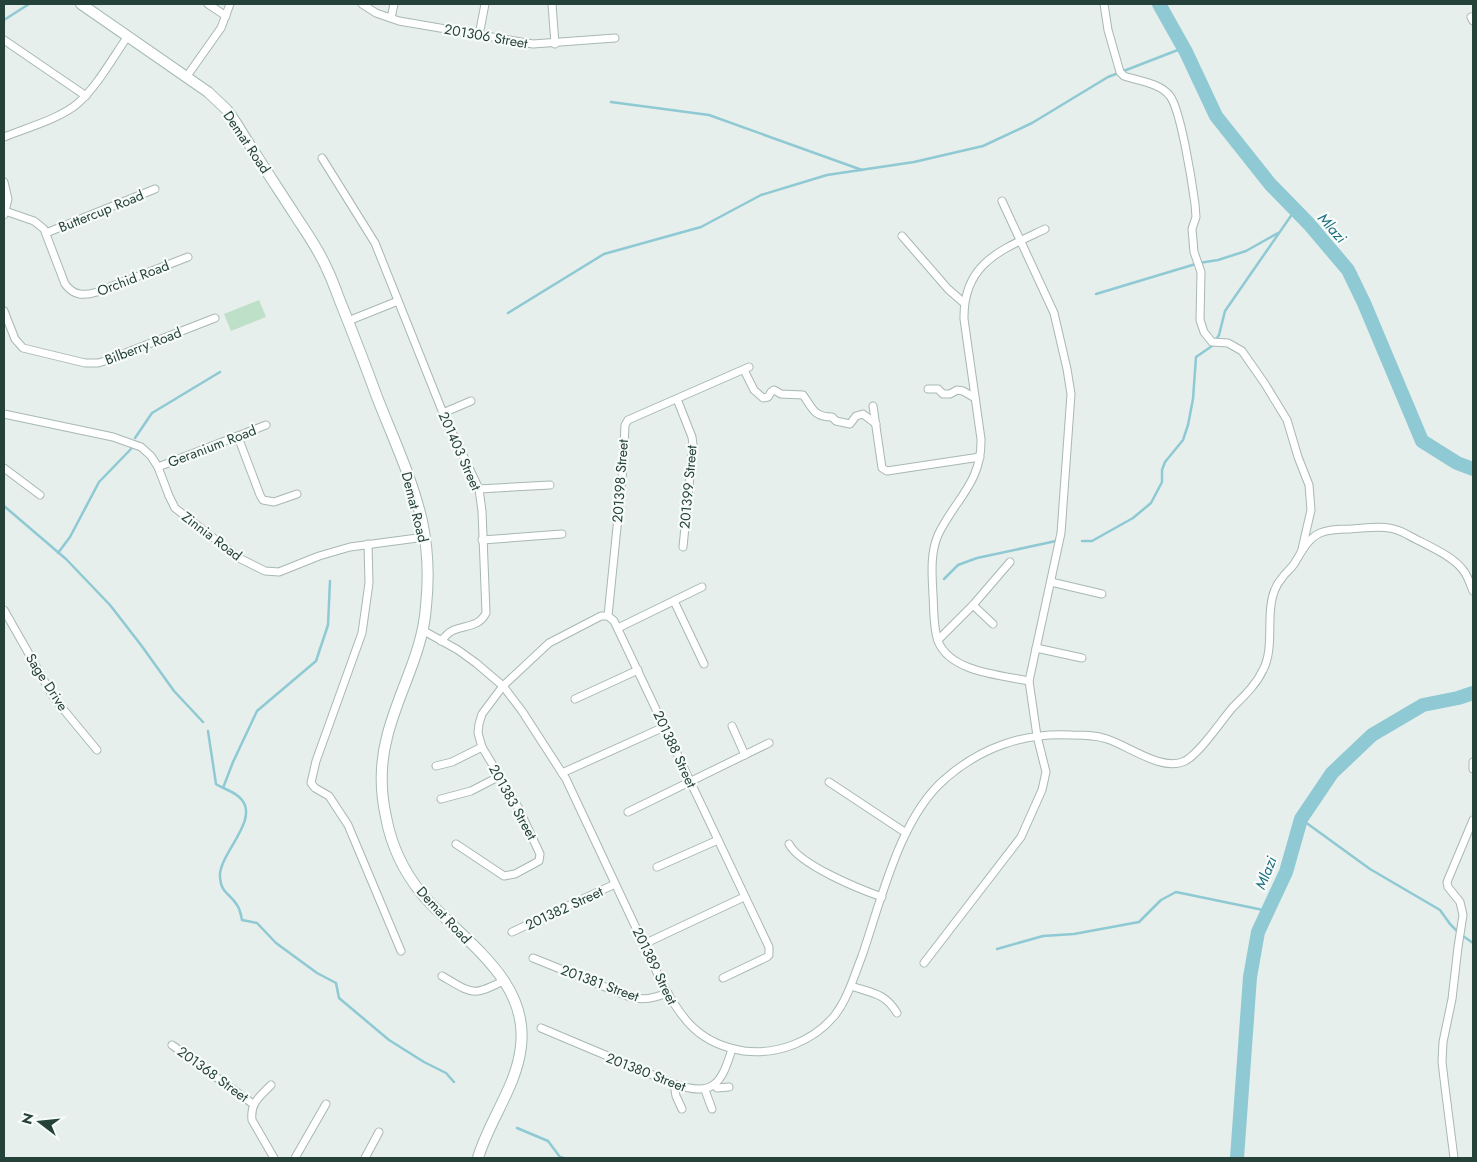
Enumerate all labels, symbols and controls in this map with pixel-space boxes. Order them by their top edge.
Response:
street label: 201306 Street [443,19,530,53]
street label: Demat Road [219,106,275,178]
street label: Buttercup Road [55,185,147,237]
water label: Mlazi [1312,208,1352,248]
street label: Orchid Road [94,255,172,301]
street label: Bilberry Road [102,322,184,370]
street label: 201403 Street [434,408,487,494]
street label: Geranium Road [165,420,259,472]
street label: 201398 Street [607,438,633,523]
street label: 201399 Street [674,444,702,530]
street label: Demat Road [397,470,433,544]
street label: Zinnia Road [178,507,246,565]
street label: Sage Drive [21,649,73,715]
street label: 201388 Street [648,707,702,792]
street label: 201383 Street [484,761,542,844]
water label: Mlazi [1249,853,1283,893]
street label: 201382 Street [522,881,607,935]
street label: Demat Road [412,882,476,948]
street label: 201389 Street [628,924,683,1009]
street label: 201381 Street [558,960,642,1007]
street label: 201368 Street [173,1041,253,1107]
street label: 201380 Street [603,1048,689,1097]
north arrow [15,1097,65,1147]
text: N [16,1110,39,1127]

